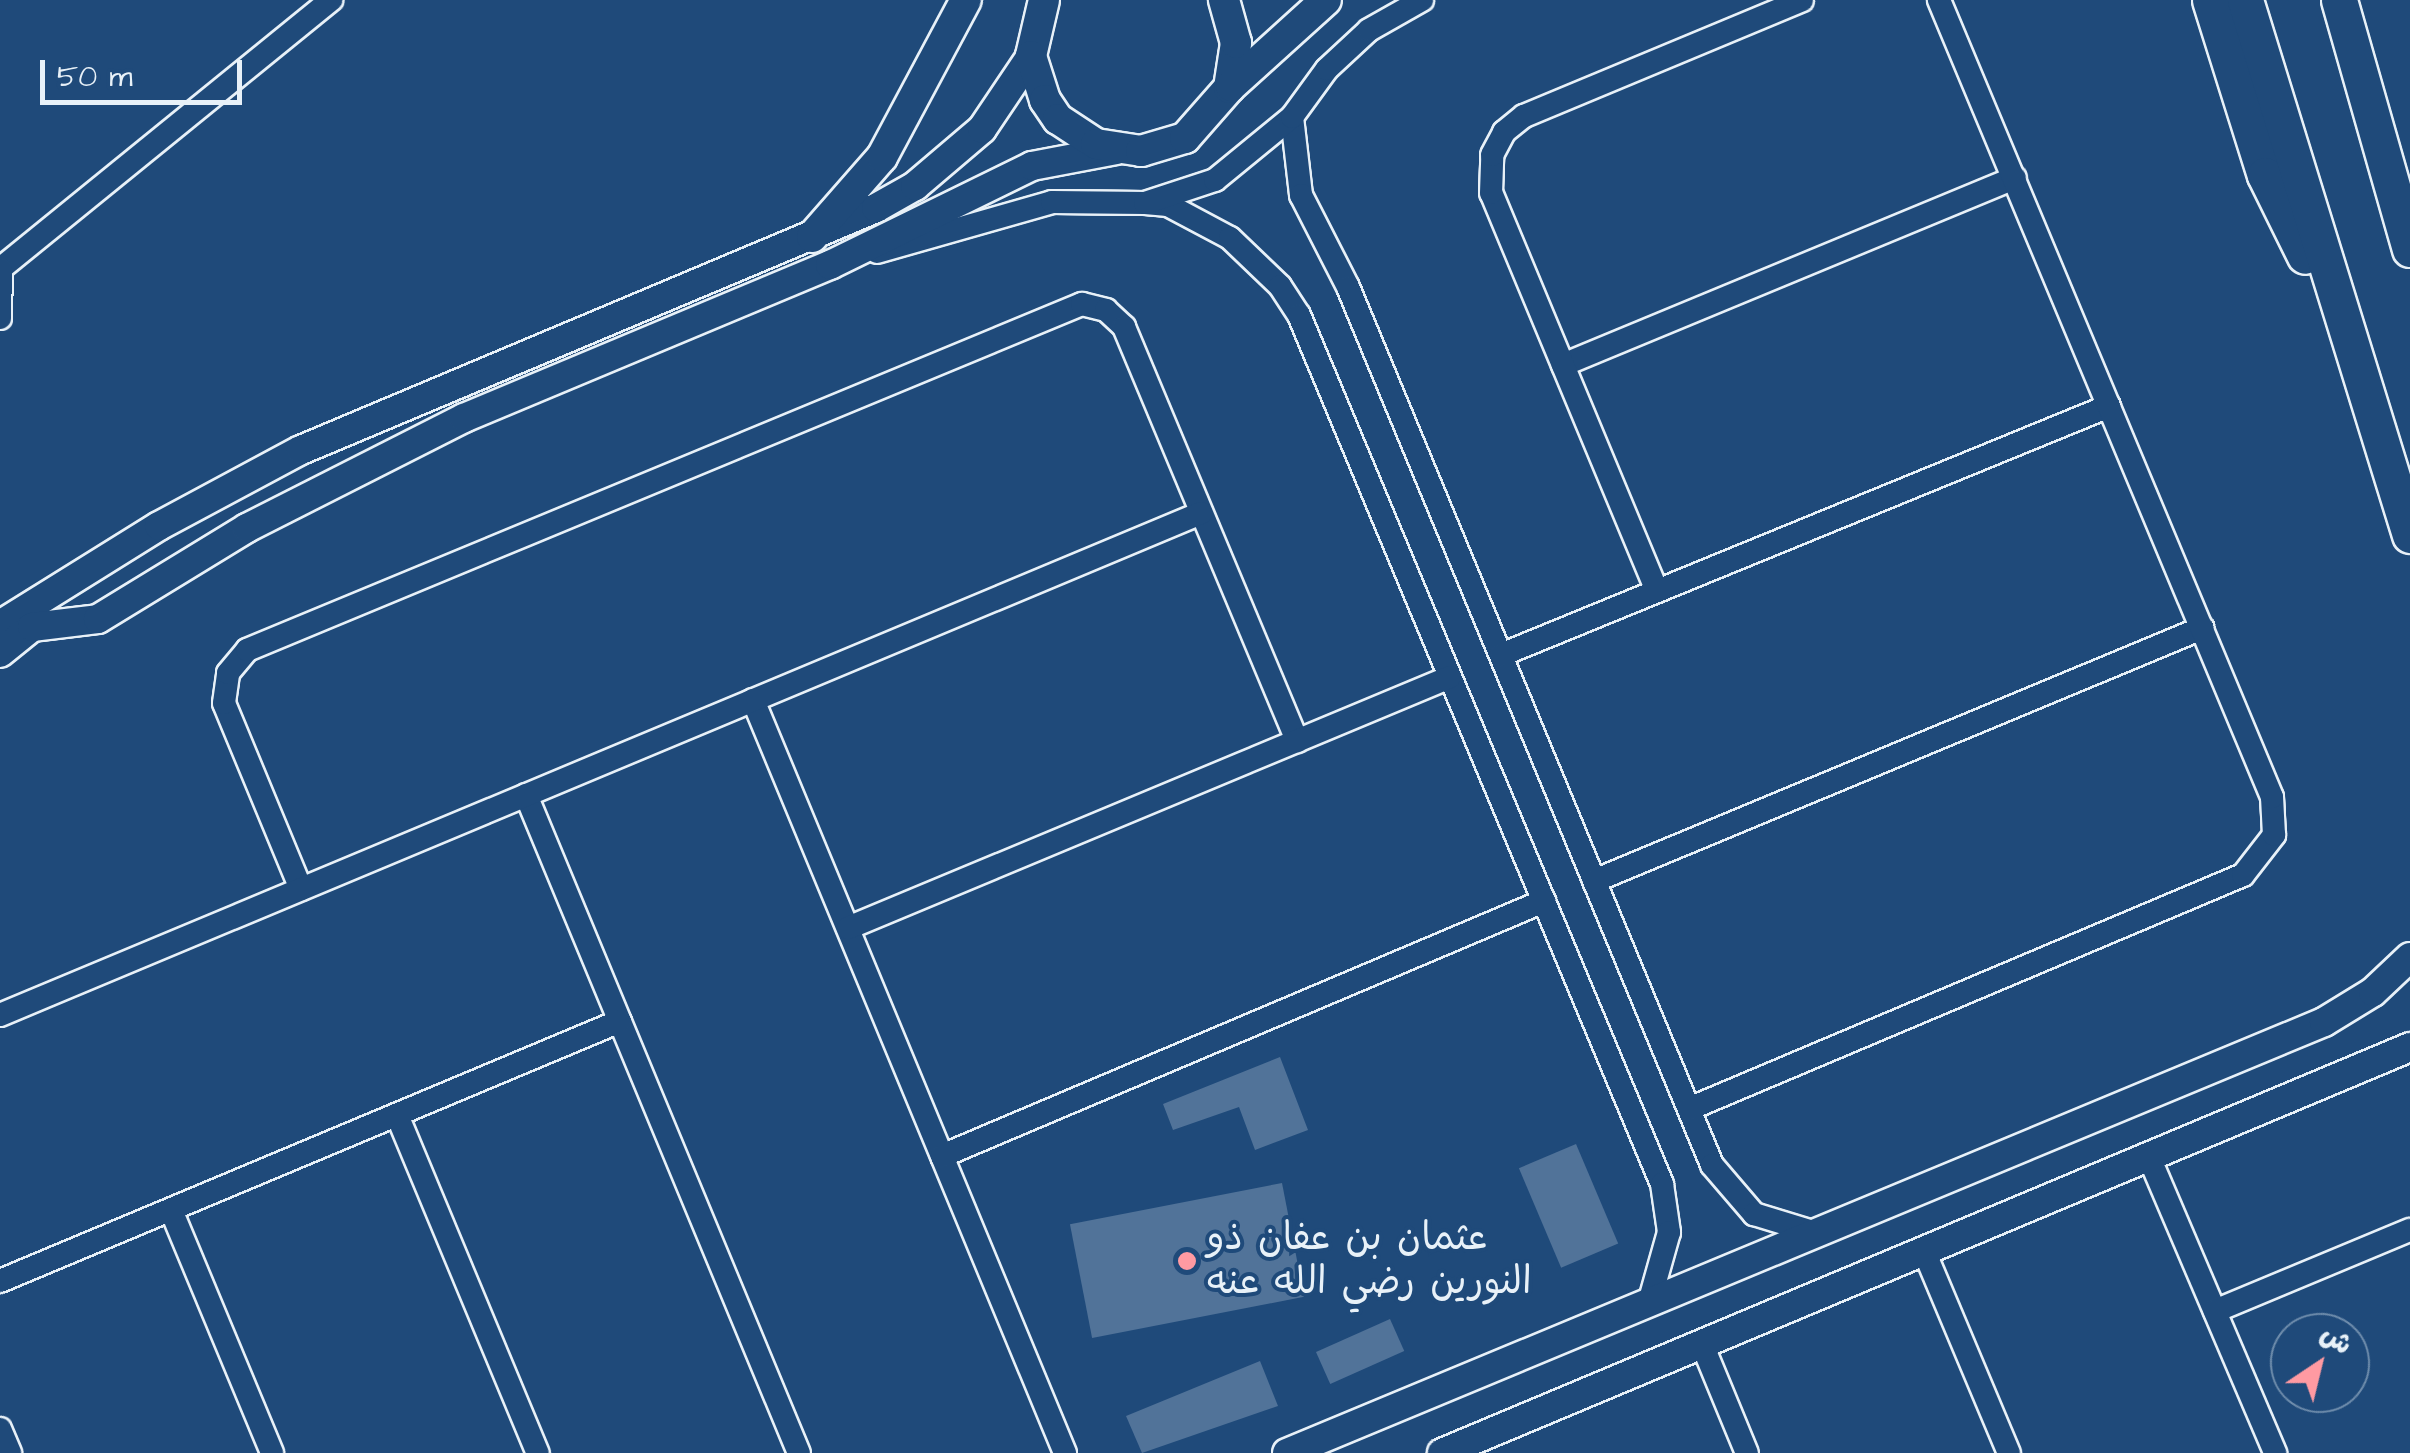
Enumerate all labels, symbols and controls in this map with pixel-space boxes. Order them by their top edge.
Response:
scale bar [45,40,248,102]
text: 50 m [57,56,133,98]
place label: عثمان بن عفان ذو النورين رضي الله عنه [1207,1216,1531,1306]
marker: عثمان بن عفان ذو النورين رضي الله عنه [1176,1250,1198,1272]
north arrow [2270,1313,2370,1413]
text: ش [2313,1315,2360,1364]

